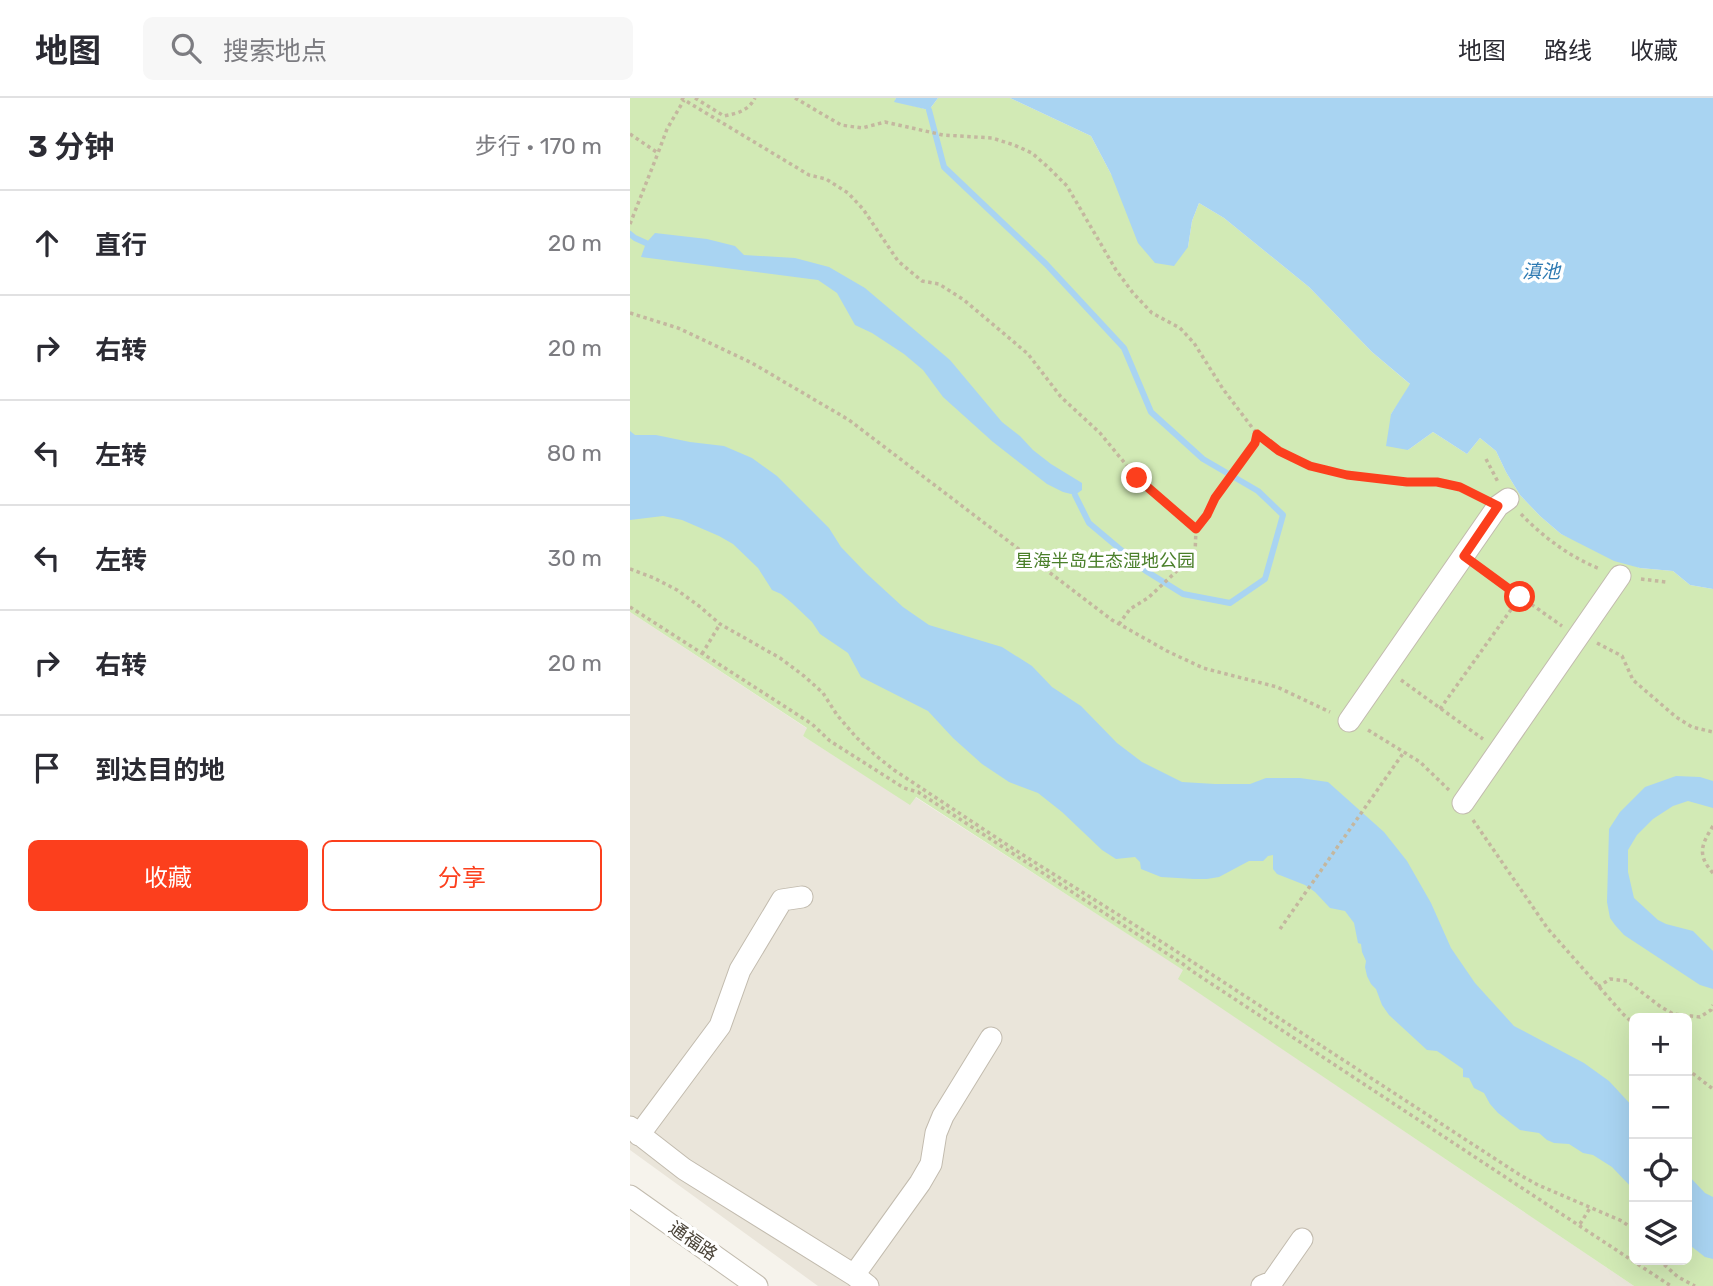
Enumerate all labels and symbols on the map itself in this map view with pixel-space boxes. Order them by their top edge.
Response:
water label: 滇池 [1522,260,1562,283]
route end [1121,462,1152,493]
park label: 星海半岛生态湿地公园 [1015,550,1195,572]
route start [1504,581,1535,612]
street label: 通福路 [665,1217,721,1265]

